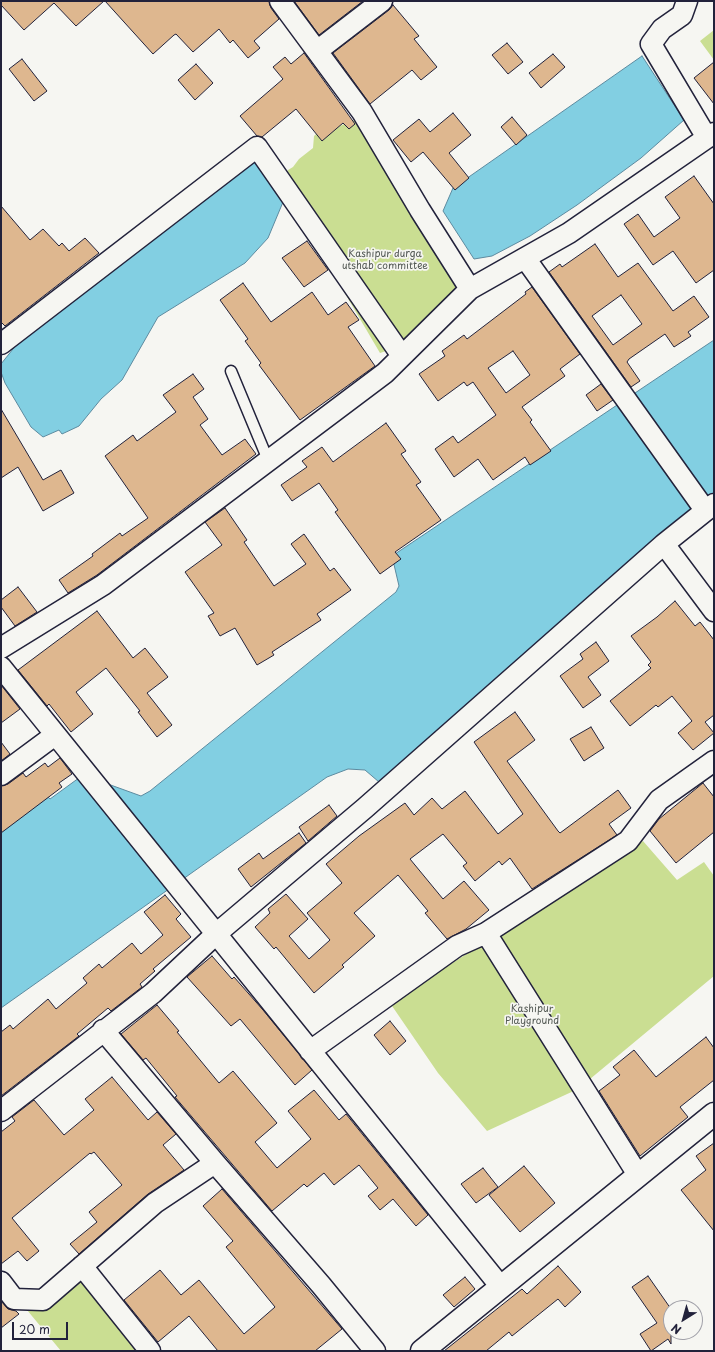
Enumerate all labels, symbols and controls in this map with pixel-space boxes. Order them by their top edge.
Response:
park label: Kashipur durga utshab committee [342,248,428,272]
park label: Kashipur Playground [505,1003,559,1026]
north arrow [663,1300,703,1340]
scale bar [14,1314,70,1340]
text: 20 m [19,1320,50,1338]
text: N [667,1320,685,1339]

